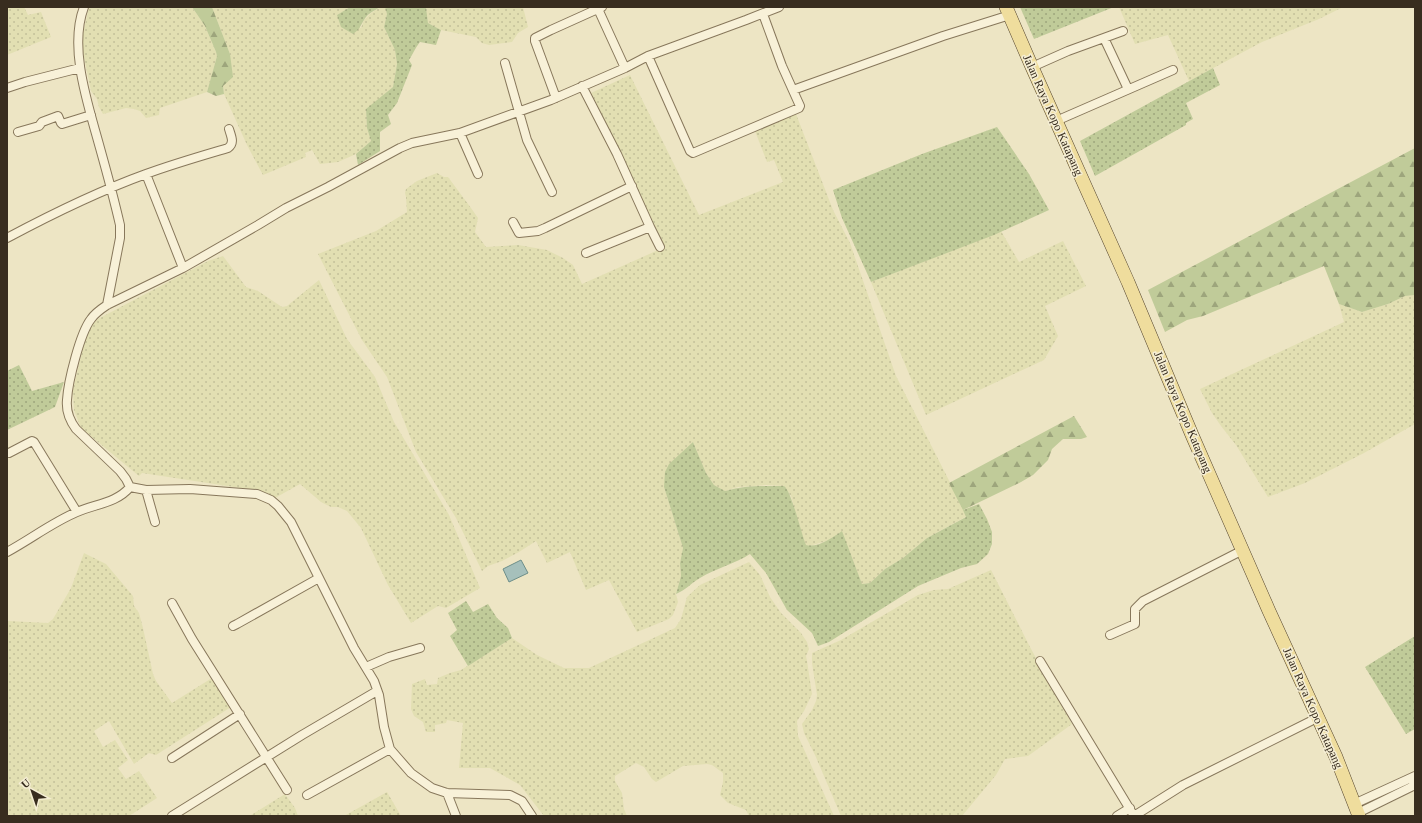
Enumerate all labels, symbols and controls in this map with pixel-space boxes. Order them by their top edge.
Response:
street label: Jalan Raya Kopo Katapang [1020,52,1086,178]
street label: Jalan Raya Kopo Katapang [1151,349,1215,475]
street label: Jalan Raya Kopo Katapang [1280,645,1346,771]
north arrow [12,771,52,811]
text: U [19,776,33,790]

